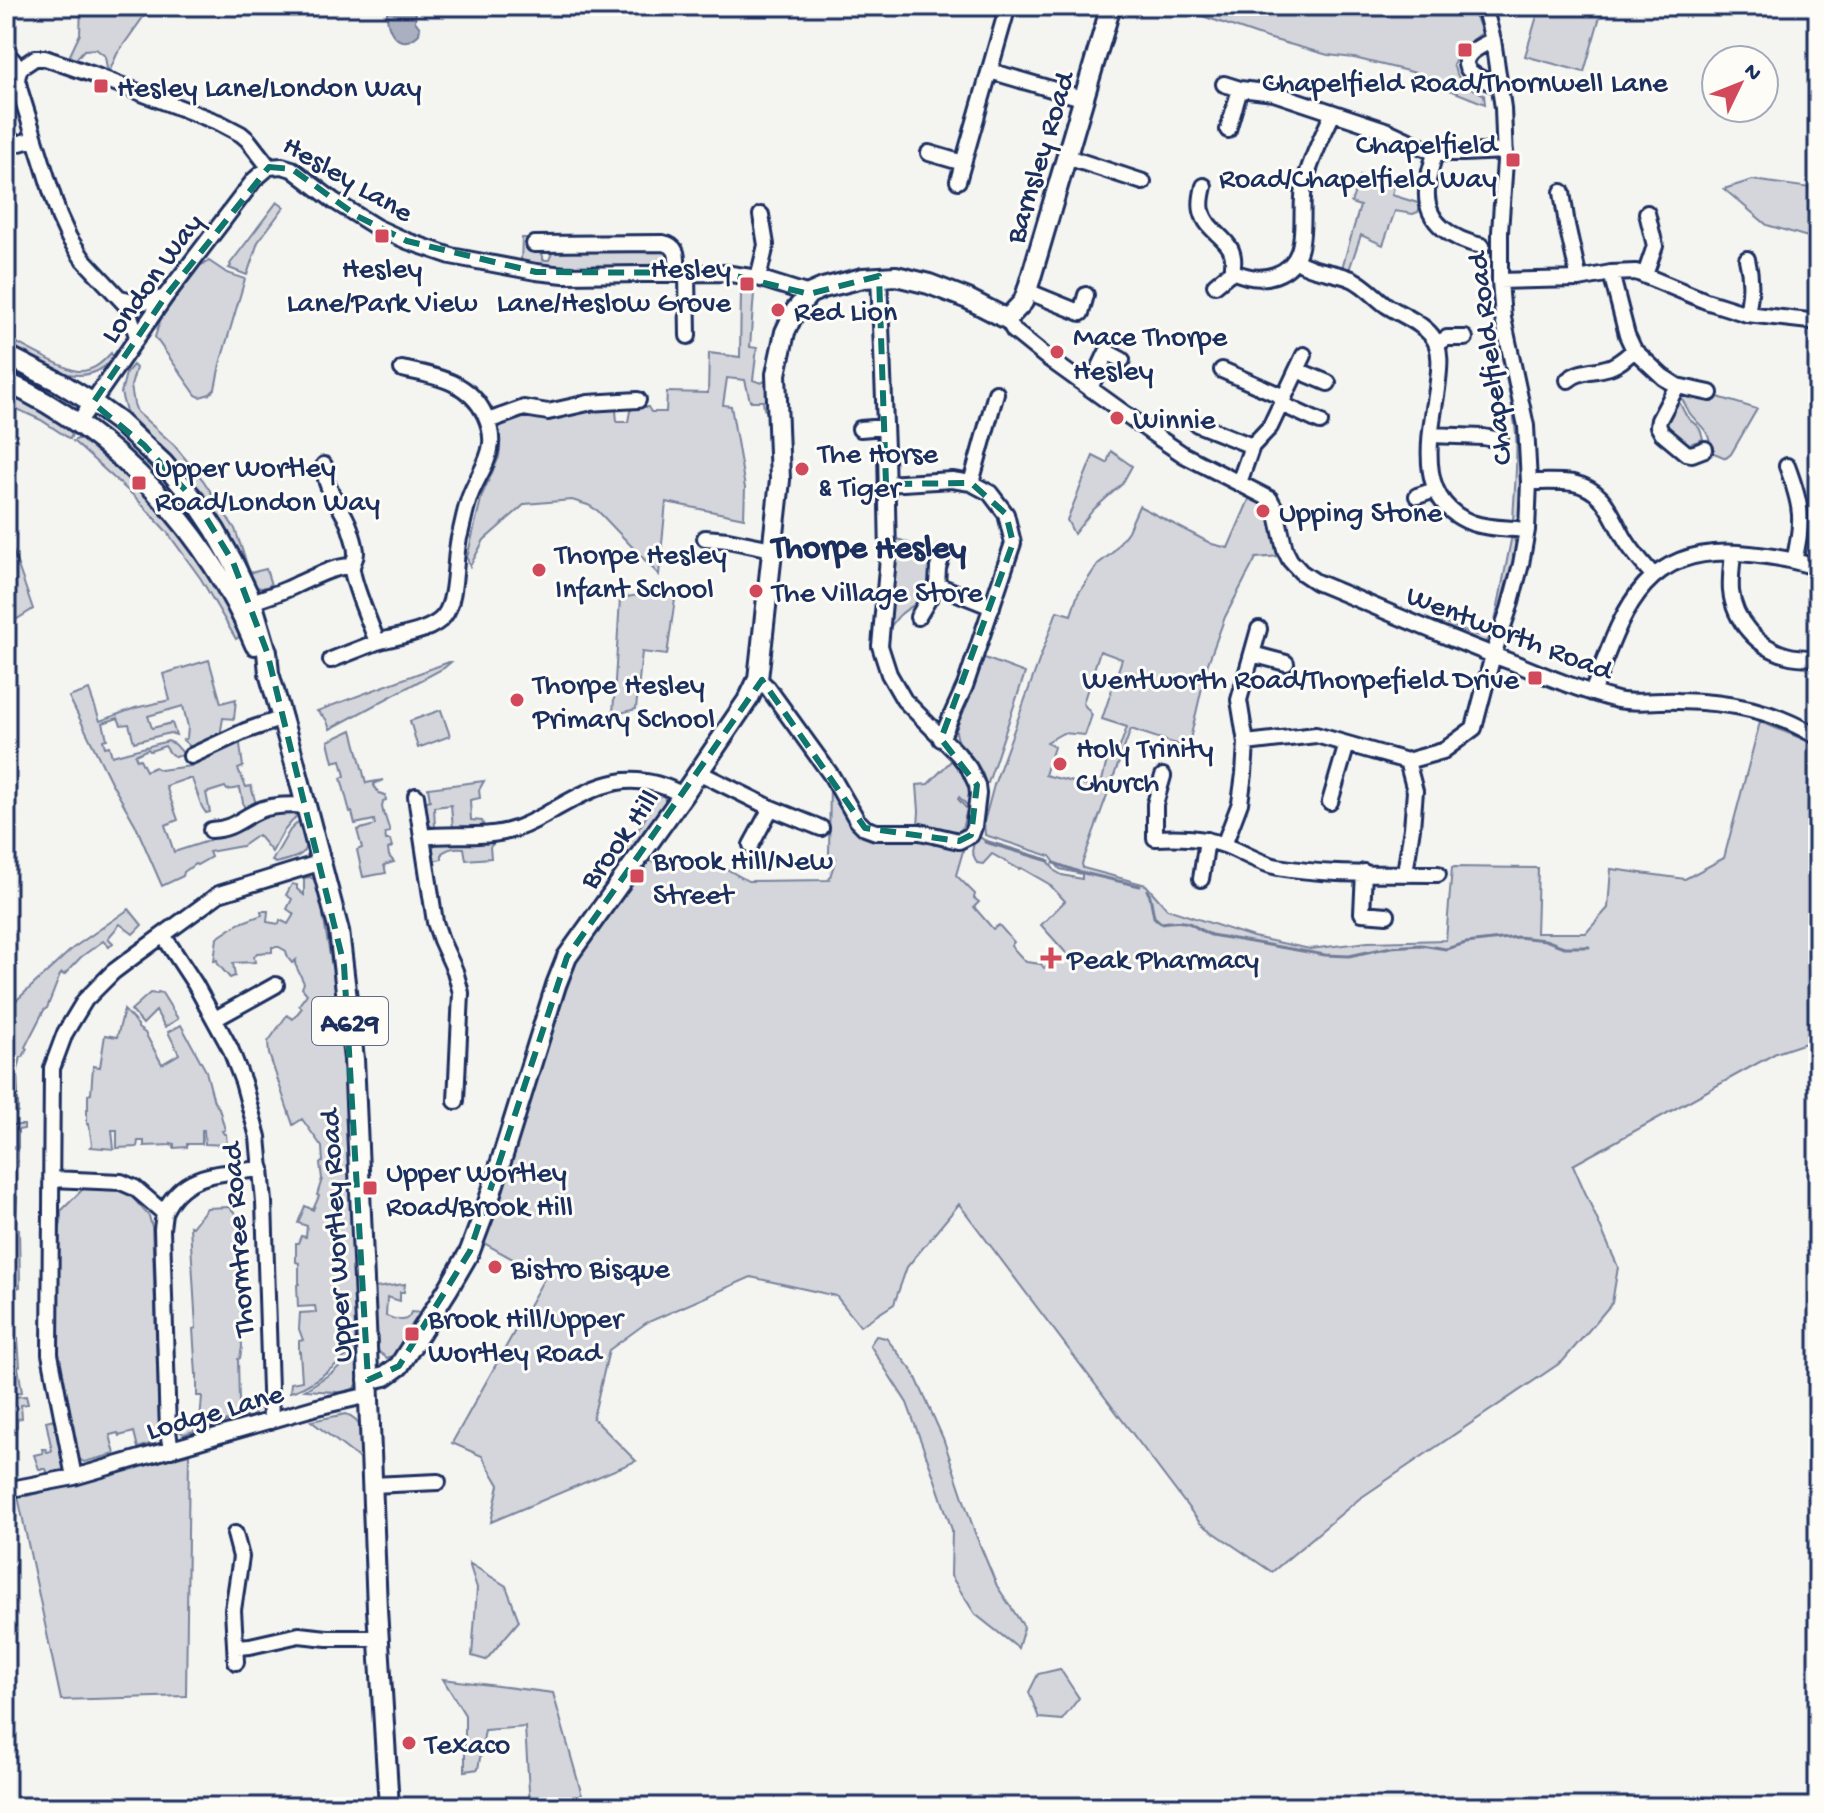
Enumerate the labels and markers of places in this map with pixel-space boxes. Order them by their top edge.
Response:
marker: Chapelfield Road/Thornwell Lane [1456,41,1474,59]
place label: Chapelfield Road/Thornwell Lane [1262,68,1668,103]
place label: Hesley Lane/London Way [117,73,422,108]
marker: Hesley Lane/London Way [92,77,110,95]
place label: Chapelfield Road/Chapelfield Way [1219,130,1499,199]
marker: Chapelfield Road/Chapelfield Way [1504,151,1522,169]
marker: Hesley Lane/Park View [373,227,391,245]
place label: Hesley Lane/Park View [287,254,477,323]
place label: Hesley Lane/Heslow Grove [496,254,732,323]
marker: Hesley Lane/Heslow Grove [738,275,756,293]
place label: Red Lion [794,297,897,332]
marker: Red Lion [769,301,787,319]
place label: Mace Thorpe Hesley [1073,322,1228,391]
marker: Mace Thorpe Hesley [1048,343,1066,361]
place label: Winnie [1133,405,1216,440]
marker: Winnie [1108,409,1126,427]
place label: The Horse & Tiger [816,439,939,508]
place label: Upper Wortley Road/London Way [155,453,380,522]
marker: The Horse & Tiger [793,460,811,478]
marker: Upper Wortley Road/London Way [130,474,148,492]
place label: Upping Stone [1279,498,1443,533]
marker: Upping Stone [1254,502,1272,520]
place label: Thorpe Hesley Infant School [553,540,727,609]
marker: Thorpe Hesley Infant School [530,561,548,579]
place label: The Village Store [770,578,983,613]
marker: The Village Store [747,582,765,600]
place label: Wentworth Road/Thorpefield Drive [1082,665,1520,700]
marker: Wentworth Road/Thorpefield Drive [1526,669,1544,687]
place label: Thorpe Hesley Primary School [531,670,715,739]
marker: Thorpe Hesley Primary School [508,691,526,709]
place label: Holy Trinity Church [1076,734,1214,803]
marker: Holy Trinity Church [1051,755,1069,773]
place label: Brook Hill/New Street [652,846,833,915]
marker: Brook Hill/New Street [628,867,646,885]
place label: Peak Pharmacy [1066,945,1259,980]
marker: Peak Pharmacy [1042,949,1060,967]
place label: Upper Wortley Road/Brook Hill [386,1158,573,1227]
marker: Upper Wortley Road/Brook Hill [361,1179,379,1197]
place label: Bistro Bisque [510,1254,670,1289]
marker: Bistro Bisque [486,1258,504,1276]
place label: Brook Hill/Upper Wortley Road [427,1304,625,1373]
marker: Brook Hill/Upper Wortley Road [403,1325,421,1343]
place label: Texaco [423,1730,510,1765]
marker: Texaco [400,1734,418,1752]

